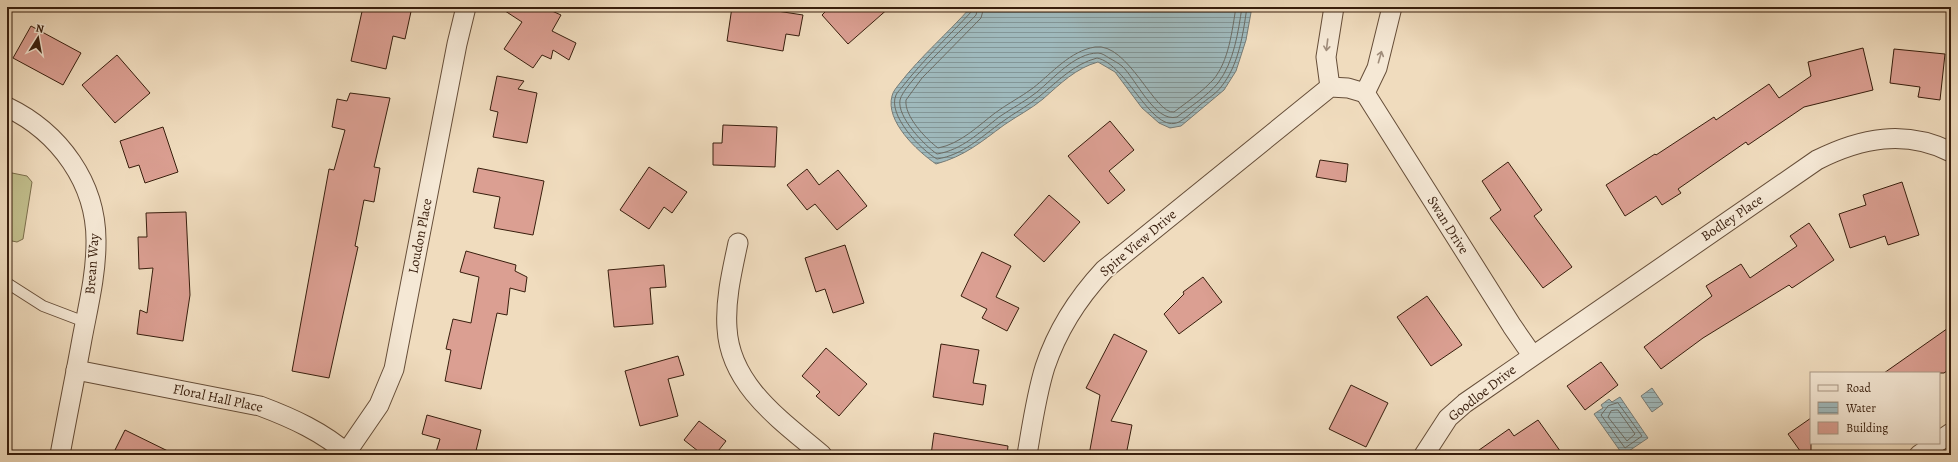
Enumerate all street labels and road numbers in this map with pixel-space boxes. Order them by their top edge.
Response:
street label: Bodley Place [1697,190,1767,246]
street label: Swan Drive [1423,192,1473,258]
street label: Loudon Place [403,197,437,275]
street label: Spire View Drive [1095,205,1181,281]
street label: Brean Way [80,232,104,295]
street label: Goodloe Drive [1444,360,1520,426]
street label: Floral Hall Place [171,379,265,417]

